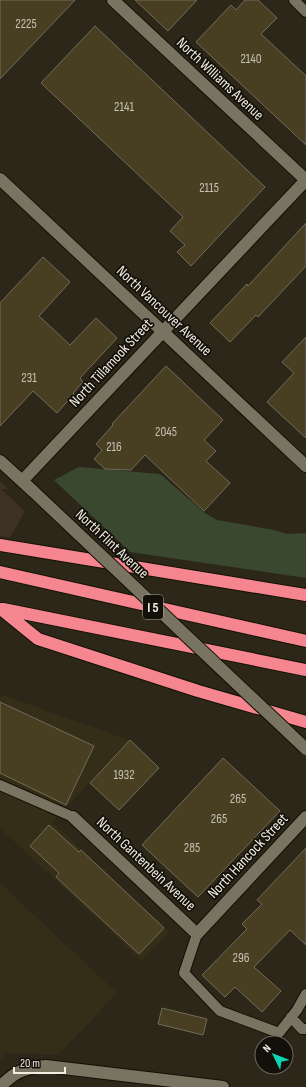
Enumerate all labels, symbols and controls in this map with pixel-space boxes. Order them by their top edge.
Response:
house number: 2225 [15,16,37,32]
street label: North Williams Avenue [172,34,268,124]
house number: 2140 [240,51,262,67]
house number: 2141 [114,99,134,115]
house number: 2115 [199,180,219,196]
street label: North Vancouver Avenue [112,262,216,360]
street label: North Tillamook Street [65,315,157,411]
house number: 231 [21,370,37,386]
house number: 2045 [155,424,177,440]
house number: 216 [106,439,122,455]
street label: North Flint Avenue [71,505,153,583]
road number: I 5 [143,595,163,619]
house number: 1932 [113,767,135,783]
house number: 265 [230,791,246,807]
street label: North Hancock Street [204,809,293,903]
house number: 265 [211,811,227,827]
street label: North Gantenbein Avenue [92,813,200,915]
house number: 285 [184,840,200,856]
house number: 296 [233,950,250,966]
north arrow [254,1035,294,1075]
text: N [260,1042,274,1055]
scale bar [14,1049,65,1075]
text: 20 m [20,1056,40,1071]

